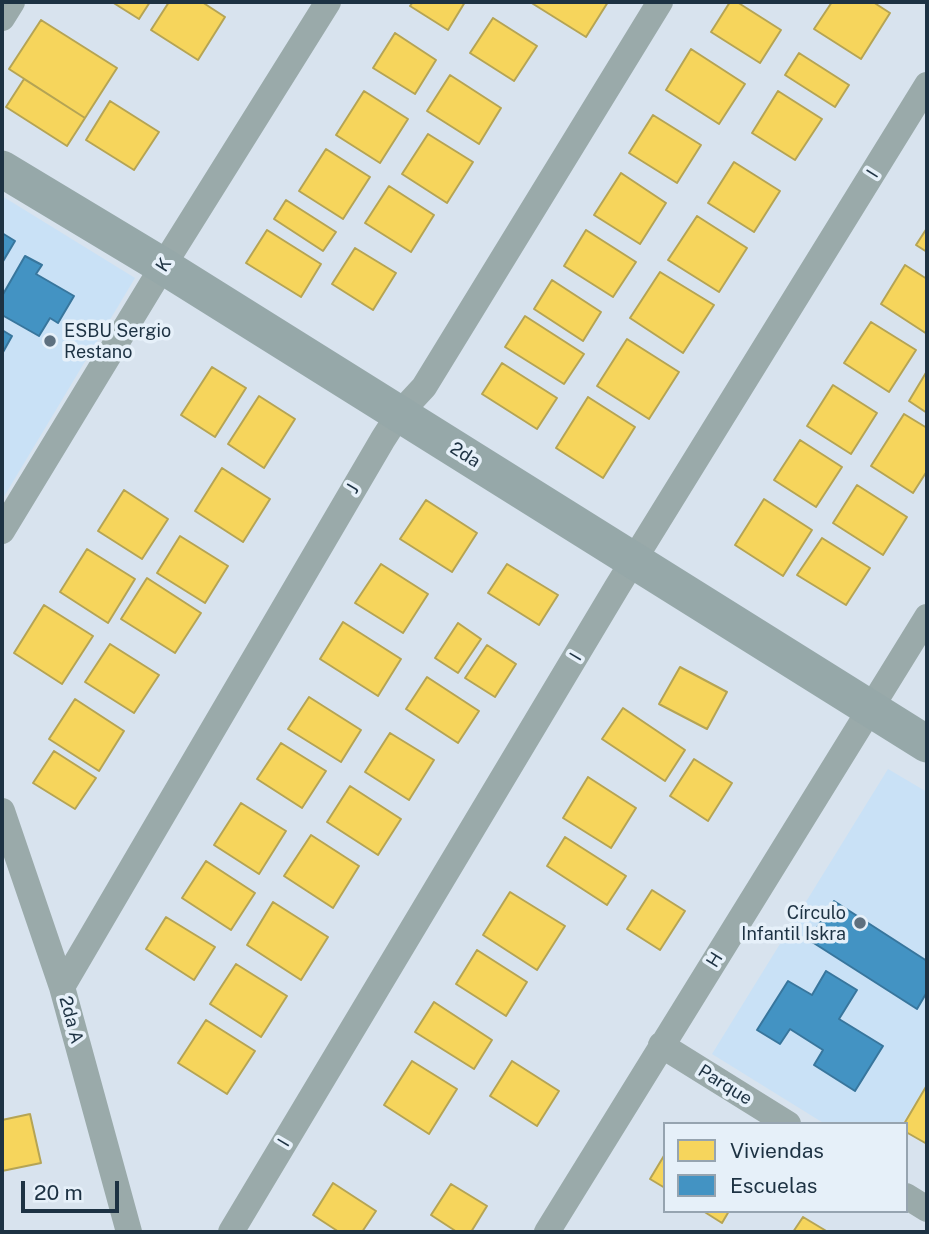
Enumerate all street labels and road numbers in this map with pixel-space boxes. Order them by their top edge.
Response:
street label: I [862,166,884,182]
street label: K [152,254,176,276]
street label: 2da [446,438,484,472]
street label: J [342,481,364,497]
street label: I [565,649,587,665]
street label: H [702,948,728,972]
street label: 2da A [54,994,88,1046]
street label: Parque [694,1060,756,1110]
street label: I [273,1135,295,1151]

